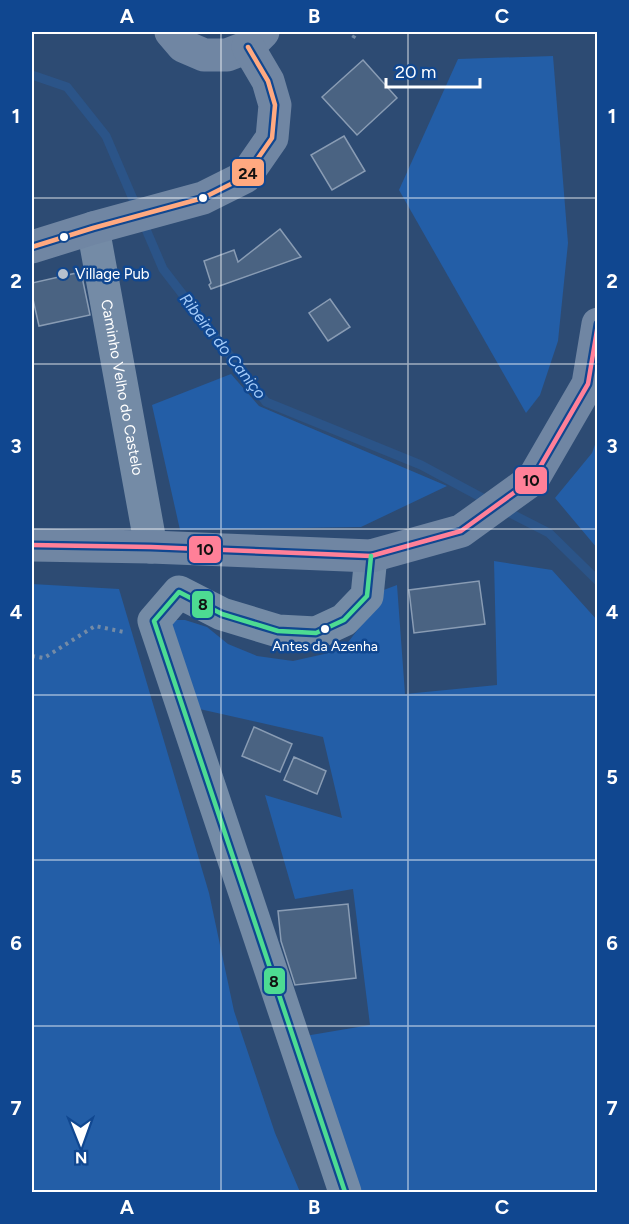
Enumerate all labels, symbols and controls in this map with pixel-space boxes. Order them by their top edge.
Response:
text: A [120,4,135,28]
text: B [308,4,320,28]
text: C [495,4,509,28]
scale bar [386,51,480,89]
text: 20 m [395,61,436,83]
text: 1 [12,104,20,128]
text: 1 [608,104,616,128]
line badge: 24 [231,158,265,187]
text: 24 [238,164,258,183]
unlabelled marker [197,192,209,204]
unlabelled marker [58,231,70,243]
place label: Village Pub [75,265,150,283]
marker: Village Pub [56,267,70,281]
text: 2 [10,269,22,293]
text: 2 [606,269,618,293]
water label: Ribeira do Caniço [176,289,270,403]
street label: Caminho Velho do Castelo [97,298,147,477]
text: 3 [10,434,22,458]
text: 3 [606,434,618,458]
line badge: 10 [514,466,548,495]
text: 10 [522,471,540,490]
line badge: 10 [188,535,222,564]
text: 10 [196,540,214,559]
line badge: 8 [191,590,214,619]
text: 8 [198,595,208,614]
text: 4 [10,600,23,624]
text: 4 [606,600,619,624]
marker: Antes da Azenha [319,623,331,635]
place label: Antes da Azenha [272,638,378,655]
text: 5 [10,765,22,789]
text: 5 [606,765,618,789]
text: 6 [10,931,22,955]
text: 6 [606,931,618,955]
line badge: 8 [263,967,286,995]
text: 8 [269,972,279,991]
text: 7 [10,1096,22,1120]
text: 7 [606,1096,618,1120]
north arrow [51,1113,111,1173]
text: N [75,1148,88,1167]
text: A [120,1195,135,1219]
text: B [308,1195,320,1219]
text: C [495,1195,509,1219]

